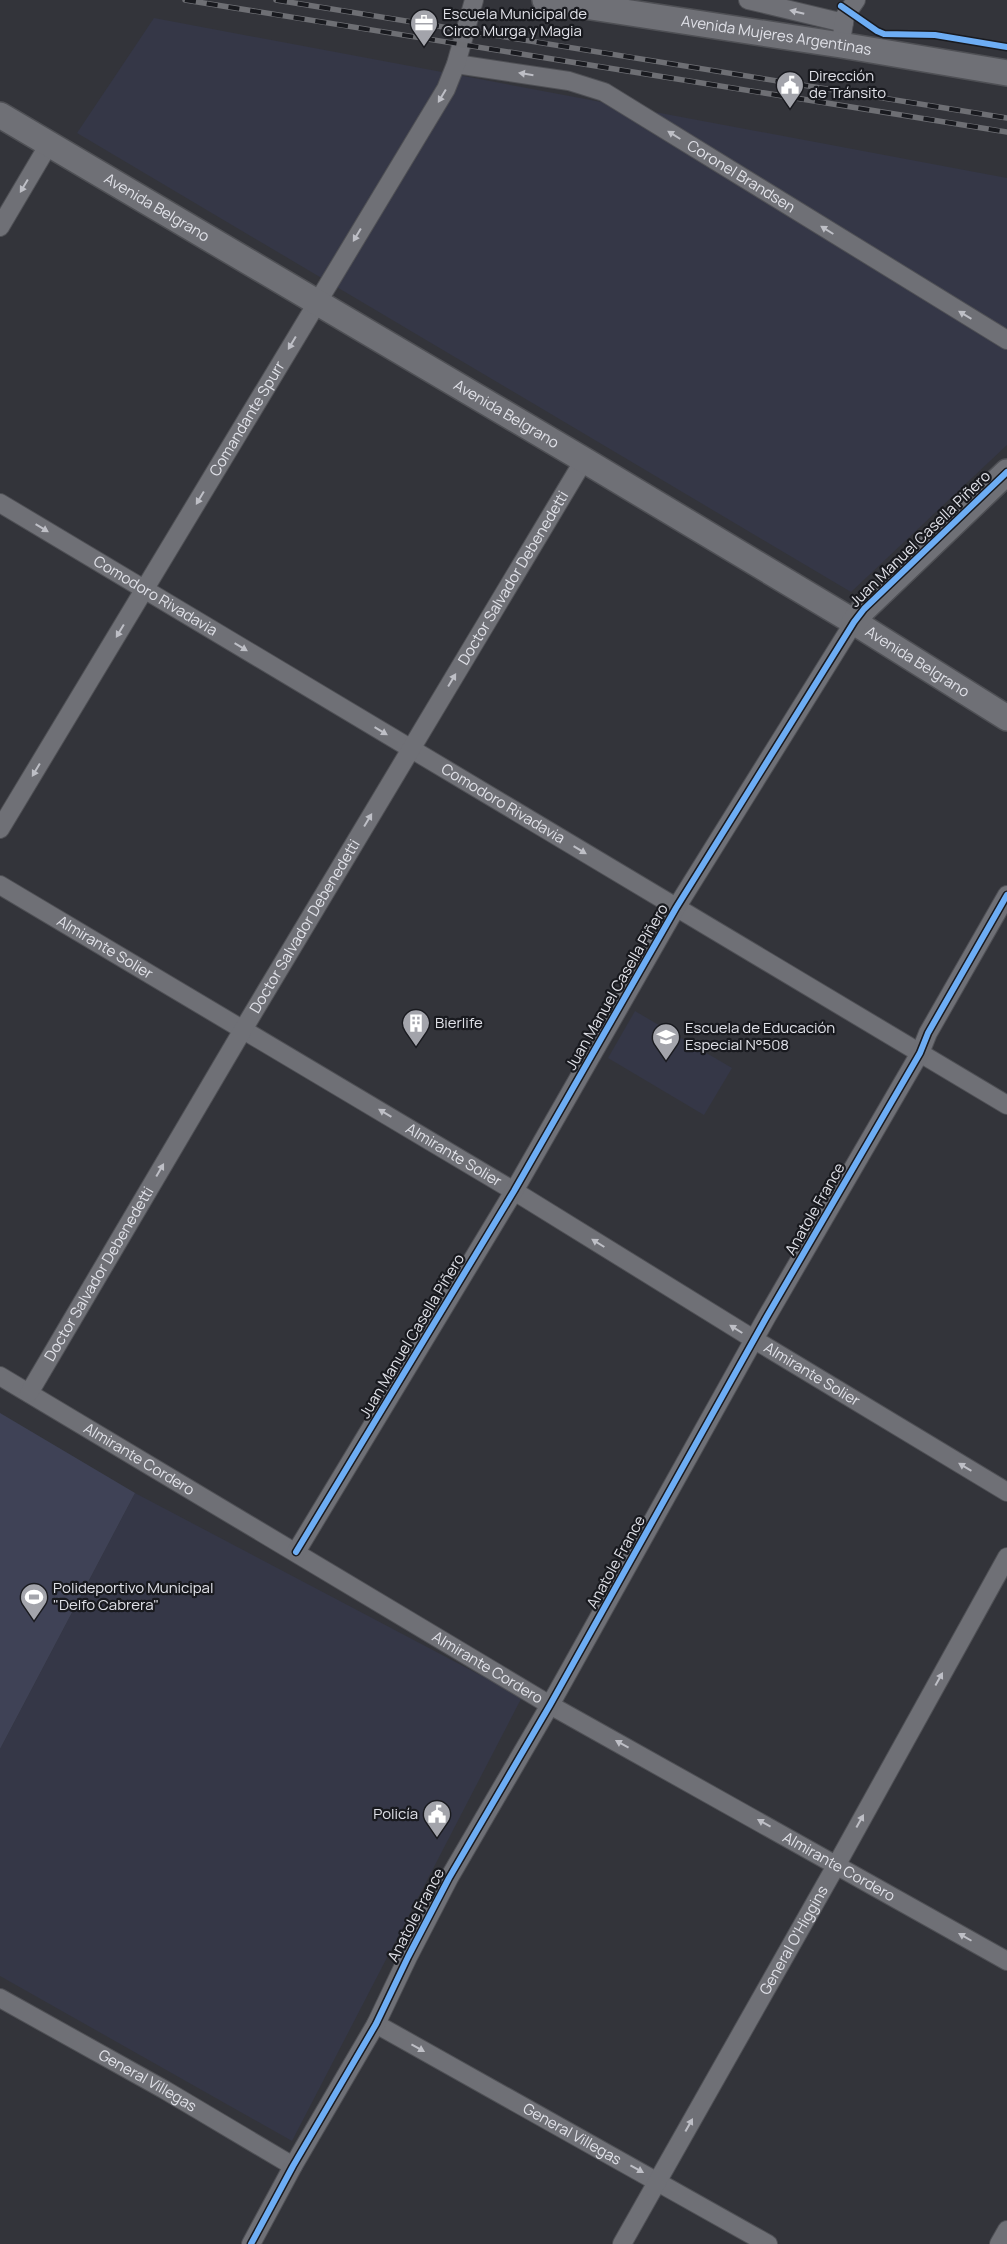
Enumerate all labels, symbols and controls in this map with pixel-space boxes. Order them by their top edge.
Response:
place label: Escuela Municipal de Circo Murga y Magia [443,3,587,41]
office icon: Escuela Municipal de Circo Murga y Magia [409,8,439,47]
one-way arrow [789,8,804,16]
street label: Avenida Mujeres Argentinas [680,10,873,60]
place label: Dirección de Tránsito [809,65,886,103]
one-way arrow [517,70,533,78]
public building icon: Dirección de Tránsito [775,70,805,109]
one-way arrow [437,89,446,102]
one-way arrow [667,131,680,140]
street label: Coronel Brandsen [683,135,800,217]
street label: Avenida Belgrano [100,168,214,247]
one-way arrow [20,179,29,192]
one-way arrow [820,225,833,234]
one-way arrow [353,228,362,241]
one-way arrow [959,310,972,319]
one-way arrow [288,336,297,349]
street label: Comandante Spurr [204,356,290,480]
street label: Avenida Belgrano [450,374,563,453]
street label: Juan Manuel Casella Piñero [845,466,995,612]
street label: Doctor Salvador Debenedetti [453,487,573,669]
one-way arrow [196,490,204,505]
one-way arrow [35,523,48,532]
street label: Comodoro Rivadavia [90,550,222,641]
street label: Avenida Belgrano [862,621,974,702]
one-way arrow [115,625,124,638]
one-way arrow [235,643,248,652]
one-way arrow [447,674,456,687]
one-way arrow [374,726,387,735]
street label: Comodoro Rivadavia [437,758,569,848]
one-way arrow [31,764,40,777]
one-way arrow [364,813,373,826]
street label: Doctor Salvador Debenedetti [244,835,365,1017]
one-way arrow [574,846,587,855]
street label: Juan Manuel Casella Piñero [560,900,673,1074]
street label: Almirante Solier [53,910,158,984]
building icon: Bierlife [401,1008,431,1047]
place label: Bierlife [435,1012,483,1033]
place label: Escuela de Educación Especial N°508 [685,1017,835,1055]
school or university icon: Escuela de Educación Especial N°508 [651,1022,681,1061]
one-way arrow [378,1109,391,1118]
street label: Almirante Solier [402,1118,506,1192]
street label: Anatole France [780,1159,850,1259]
one-way arrow [156,1163,164,1177]
street label: Doctor Salvador Debenedetti [39,1183,158,1365]
one-way arrow [592,1239,605,1248]
street label: Juan Manuel Casella Piñero [354,1249,469,1422]
one-way arrow [730,1324,743,1333]
street label: Almirante Solier [760,1337,865,1411]
street label: Almirante Cordero [80,1417,199,1500]
one-way arrow [959,1462,972,1471]
street label: Anatole France [581,1511,650,1612]
place label: Polideportivo Municipal "Delfo Cabrera" [53,1577,213,1615]
sports icon: Polideportivo Municipal "Delfo Cabrera" [19,1582,49,1621]
street label: Almirante Cordero [428,1626,547,1709]
one-way arrow [935,1672,943,1687]
one-way arrow [615,1740,628,1749]
public building icon: Policía [422,1799,452,1838]
place label: Policía [373,1803,418,1824]
one-way arrow [856,1815,865,1828]
one-way arrow [757,1819,770,1828]
street label: Almirante Cordero [779,1826,899,1906]
street label: Anatole France [382,1864,449,1965]
street label: General O'Higgins [754,1881,833,1999]
one-way arrow [957,1933,972,1941]
one-way arrow [412,2043,425,2052]
street label: General Villegas [95,2044,201,2117]
street label: General Villegas [519,2098,626,2170]
one-way arrow [685,2118,693,2133]
one-way arrow [630,2165,644,2174]

